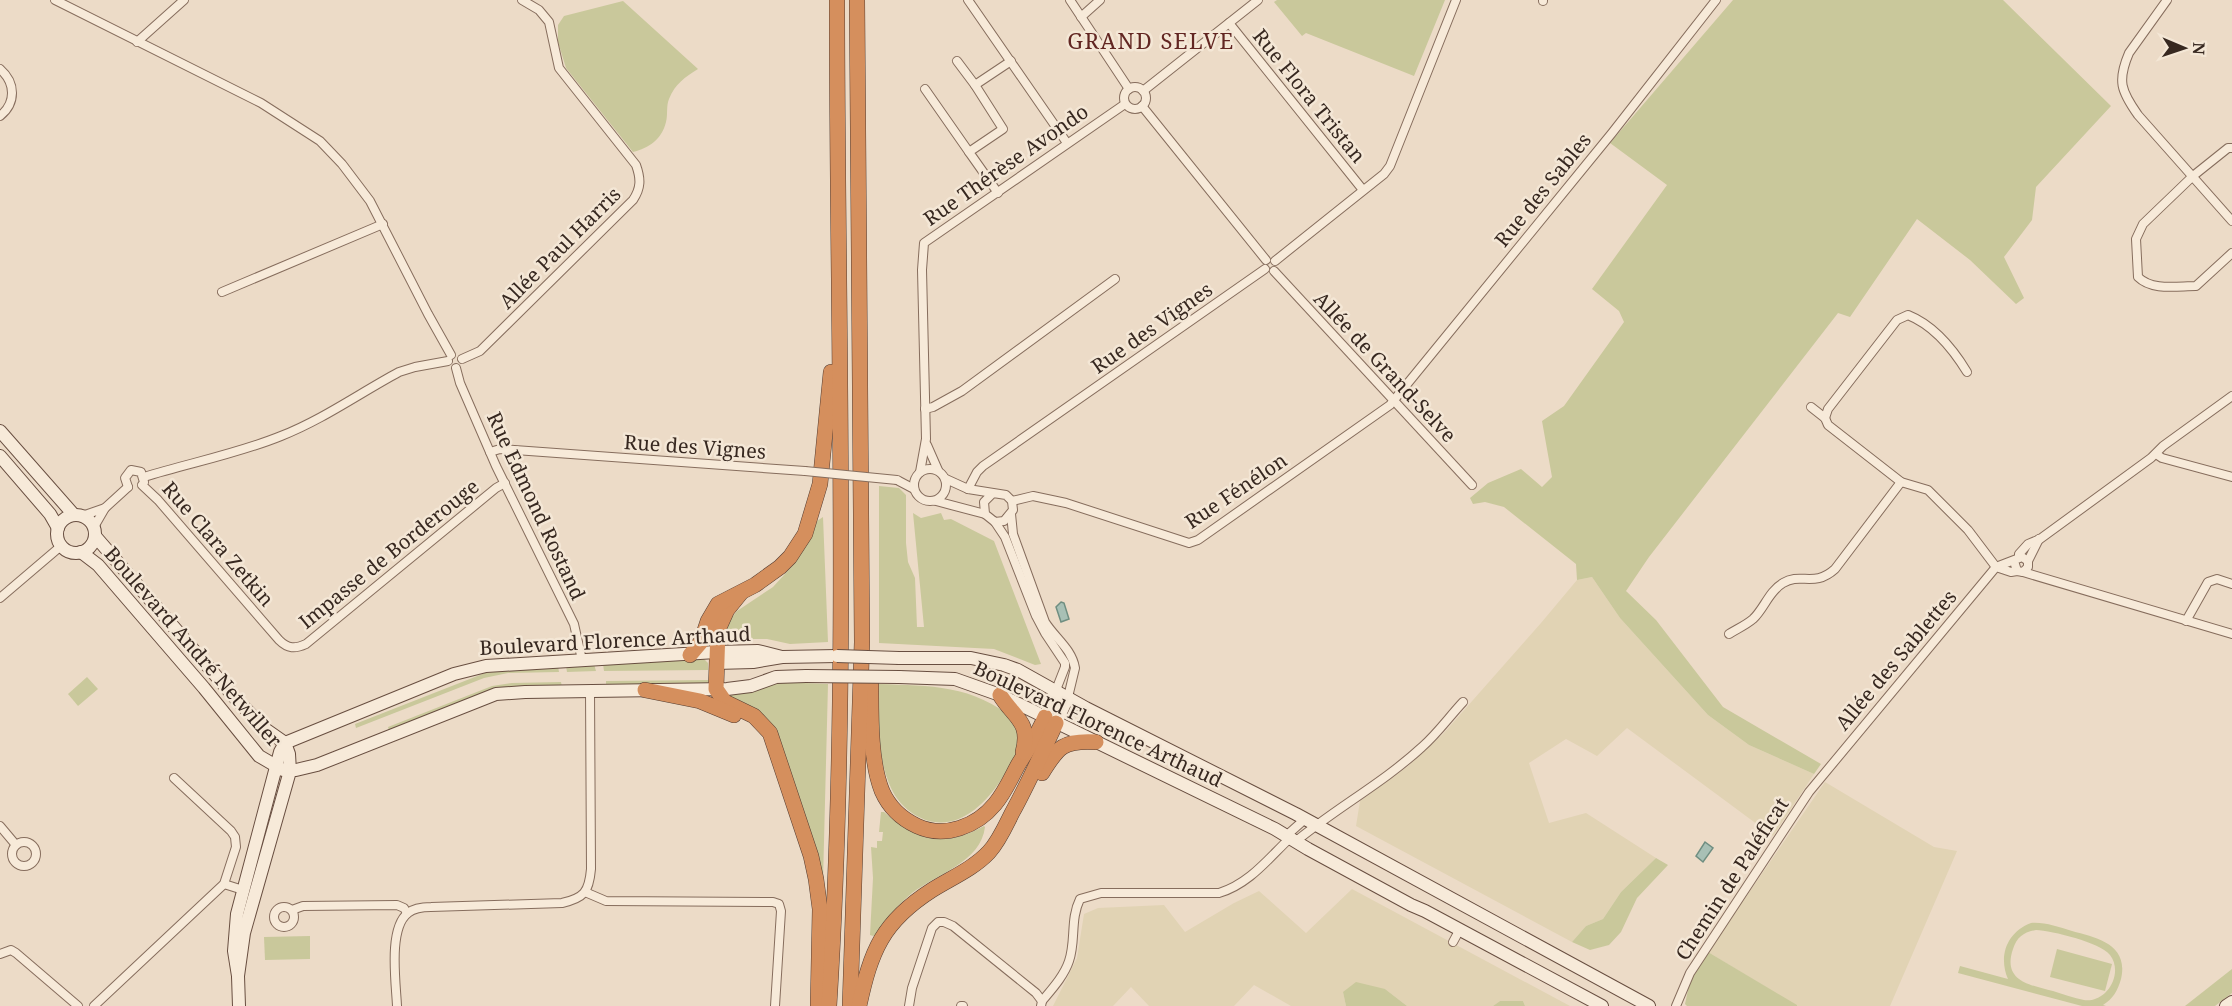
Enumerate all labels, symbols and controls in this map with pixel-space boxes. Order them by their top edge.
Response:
north arrow [2154,18,2214,78]
street label: Rue Flora Tristan [1247,23,1372,168]
district label: GRAND SELVE [1067,25,1235,55]
text: N [2188,42,2210,56]
street label: Rue Thérèse Avondo [918,98,1093,232]
street label: Rue des Sables [1488,127,1597,252]
street label: Allée Paul Harris [493,181,626,314]
street label: Rue des Vignes [1086,276,1218,379]
street label: Allée de Grand-Selve [1308,285,1463,448]
street label: Rue Edmond Rostand [481,407,592,604]
street label: Rue des Vignes [623,428,767,465]
street label: Rue Fénélon [1179,446,1292,535]
street label: Impasse de Borderouge [293,473,484,635]
street label: Rue Clara Zetkin [157,475,280,612]
street label: Boulevard André Netwiller [99,541,288,753]
street label: Allée des Sablettes [1829,584,1962,736]
street label: Boulevard Florence Arthaud [479,620,751,661]
street label: Boulevard Florence Arthaud [969,654,1227,793]
street label: Chemin de Paléficat [1669,792,1794,965]

